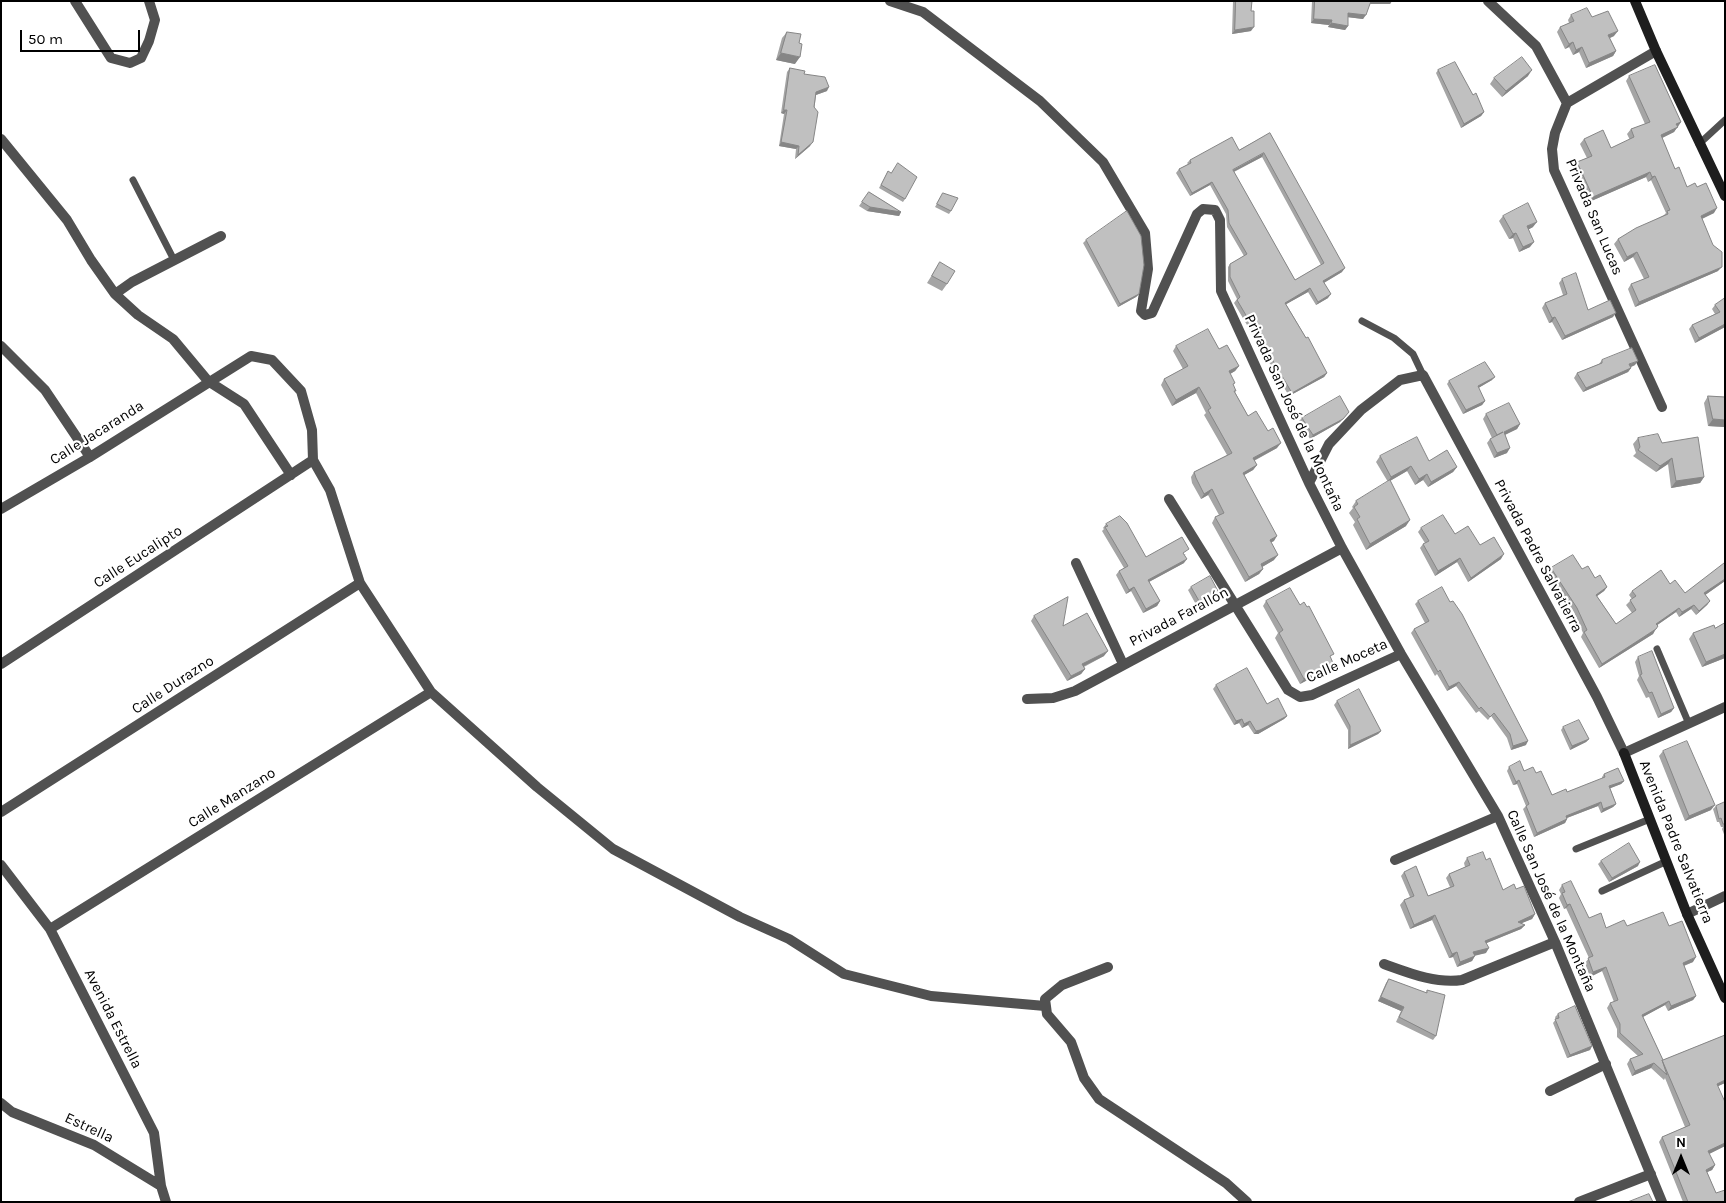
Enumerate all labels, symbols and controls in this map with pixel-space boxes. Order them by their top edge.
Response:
scale bar [22,20,142,52]
text: 50 m [28,30,63,48]
street label: Privada San Lucas [1561,156,1627,278]
street label: Privada San José de la Montaña [1240,312,1348,514]
street label: Calle Jacaranda [47,397,147,469]
street label: Privada Padre Salvatierra [1490,476,1586,636]
street label: Calle Eucalipto [90,522,186,592]
street label: Privada Farallón [1126,583,1232,651]
street label: Calle Moceta [1303,635,1391,687]
street label: Calle Durazno [129,652,217,718]
street label: Avenida Padre Salvatierra [1635,758,1717,926]
street label: Calle Manzano [185,764,279,832]
street label: Calle San José de la Montaña [1503,807,1599,995]
street label: Avenida Estrella [80,966,146,1072]
street label: Estrella [62,1109,116,1147]
north arrow [1656,1133,1706,1183]
text: N [1676,1134,1686,1151]

